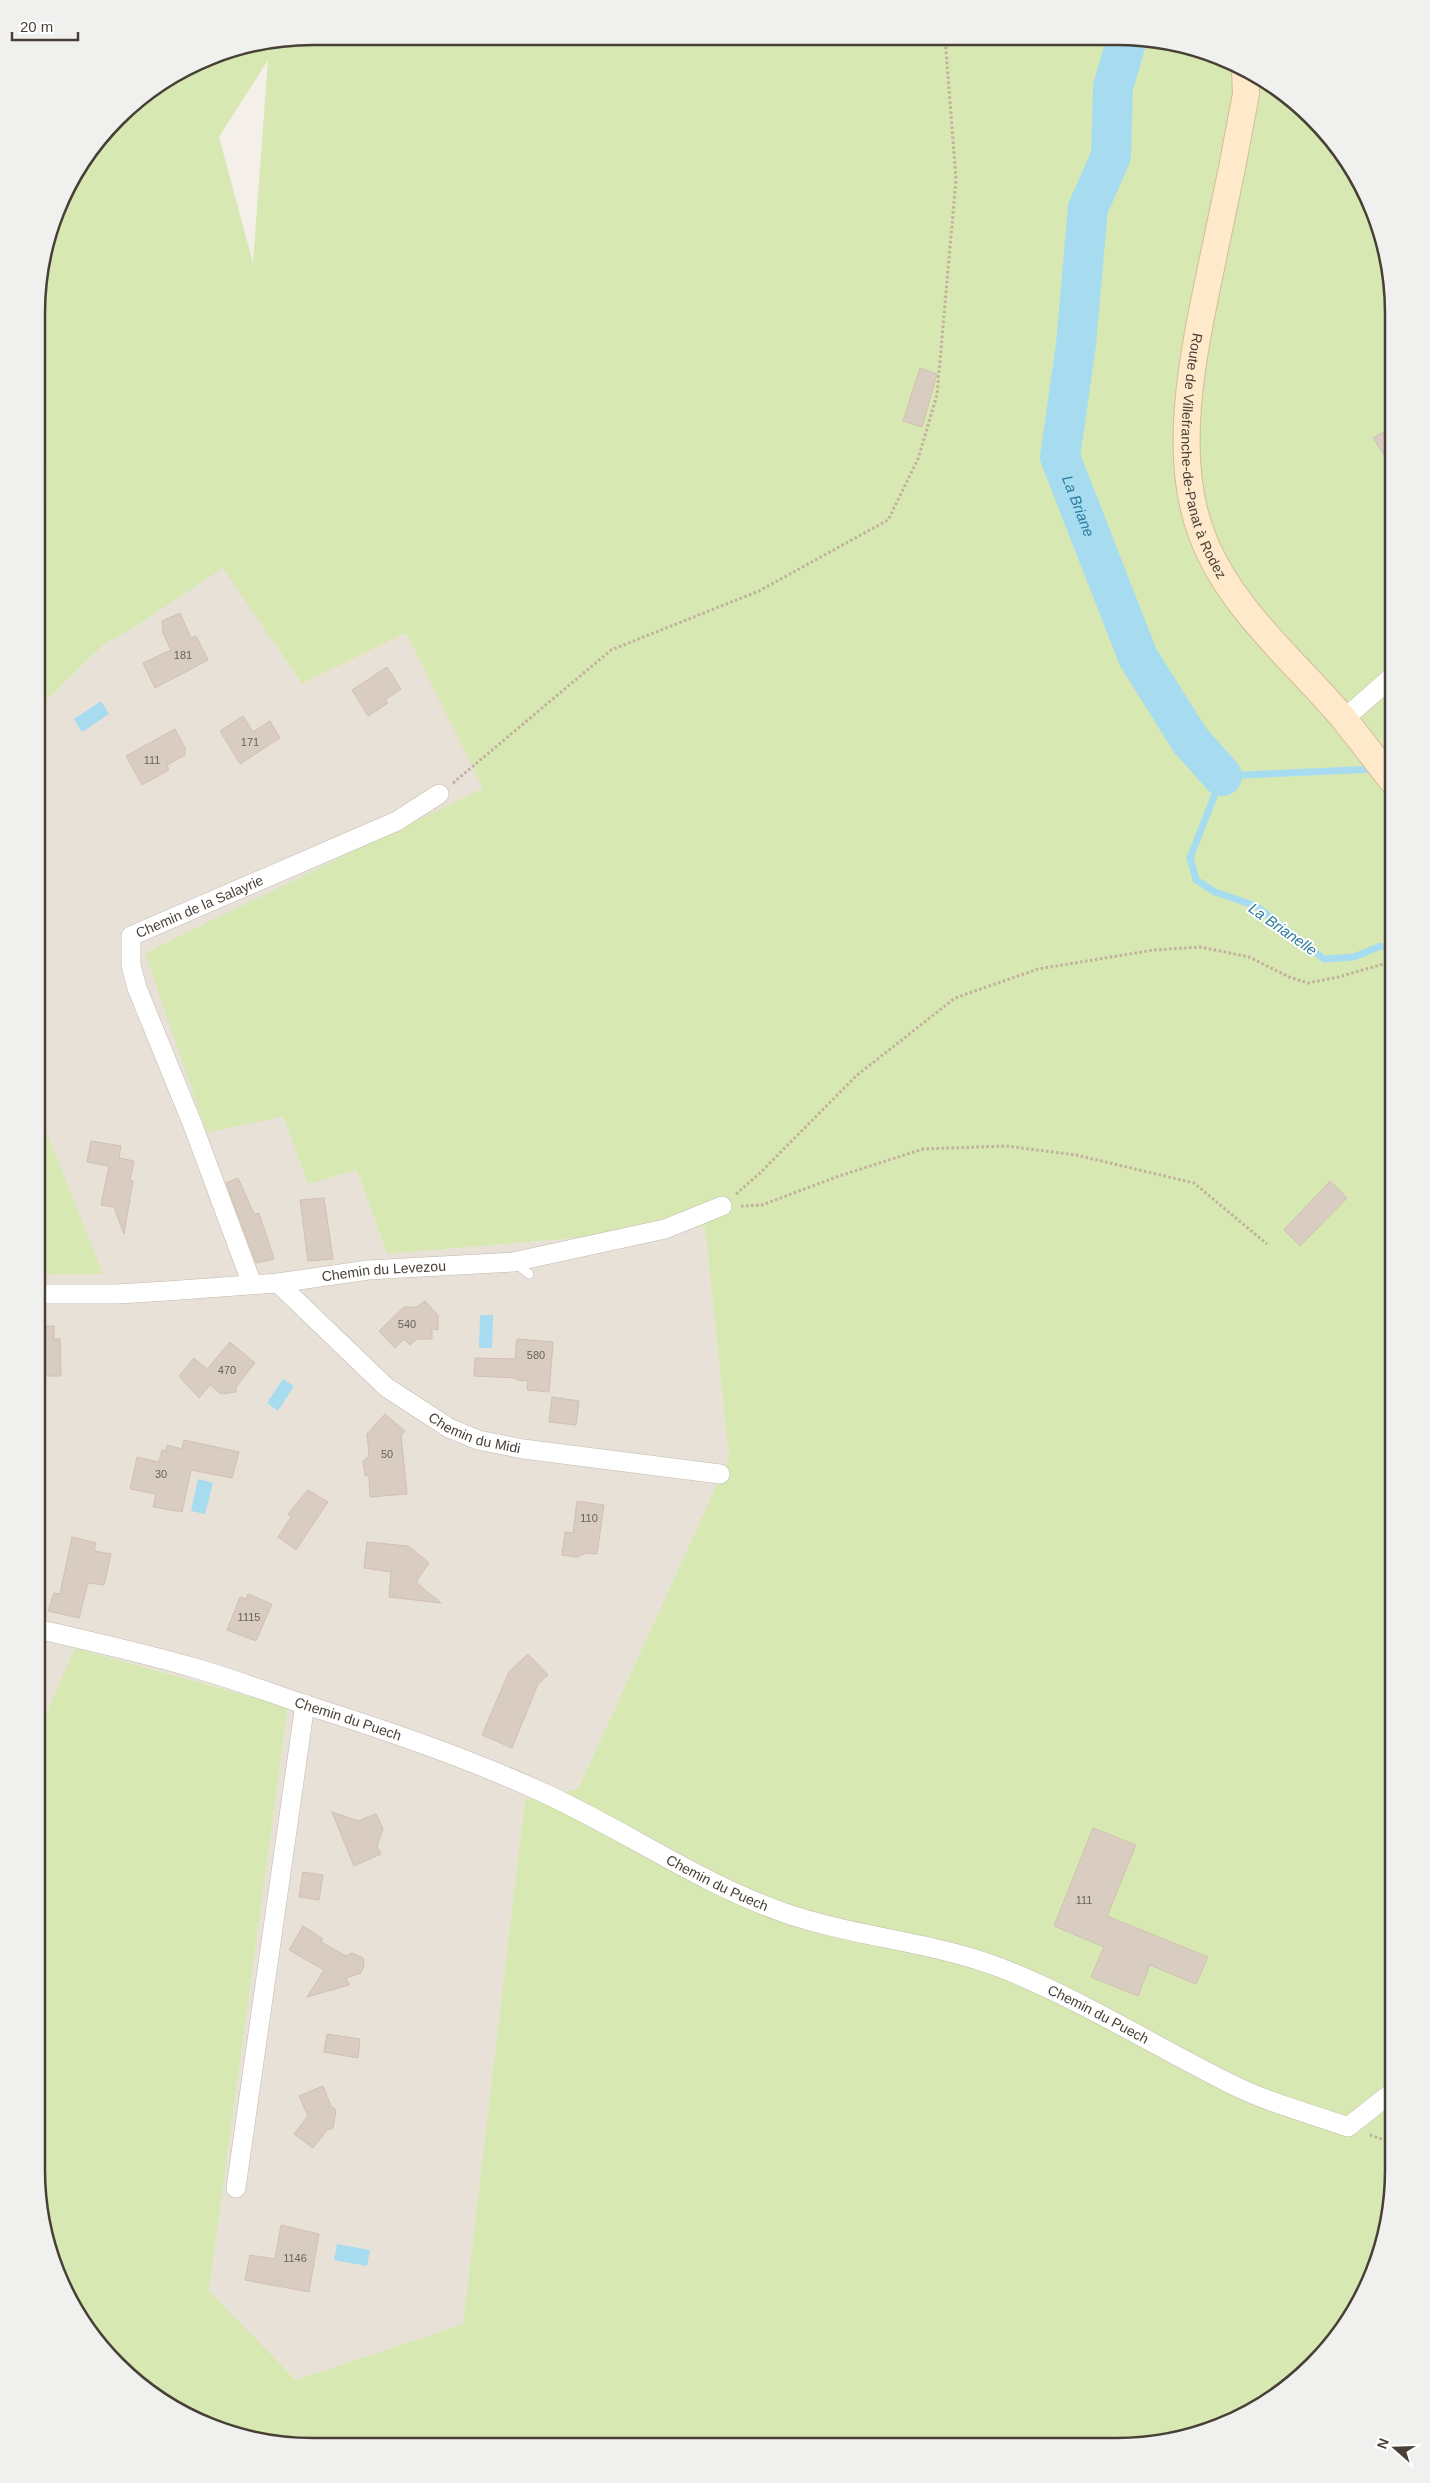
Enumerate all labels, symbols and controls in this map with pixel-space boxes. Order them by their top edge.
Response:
scale bar [12,10,79,42]
text: 20 m [20,18,53,35]
street label: Route de Villefranche-de-Panat à Rodez [1179,332,1230,582]
water label: La Briane [1059,473,1099,539]
house number: 181 [174,649,192,661]
house number: 171 [241,736,259,748]
house number: 111 [144,754,160,766]
street label: Chemin de la Salayrie [133,872,266,941]
water label: La Brianelle [1246,899,1320,959]
street label: Chemin du Levezou [321,1258,446,1285]
house number: 540 [398,1318,416,1330]
house number: 580 [527,1349,545,1361]
house number: 470 [218,1364,236,1376]
street label: Chemin du Midi [426,1409,522,1456]
house number: 50 [381,1448,393,1460]
house number: 30 [155,1468,167,1480]
house number: 110 [580,1512,598,1524]
house number: 1115 [238,1611,260,1623]
street label: Chemin du Puech [293,1694,404,1744]
street label: Chemin du Puech [664,1851,771,1914]
house number: 111 [1076,1894,1092,1906]
street label: Chemin du Puech [1045,1981,1151,2047]
house number: 1146 [283,2252,307,2264]
north arrow [1370,2423,1420,2473]
text: N [1374,2436,1392,2451]

